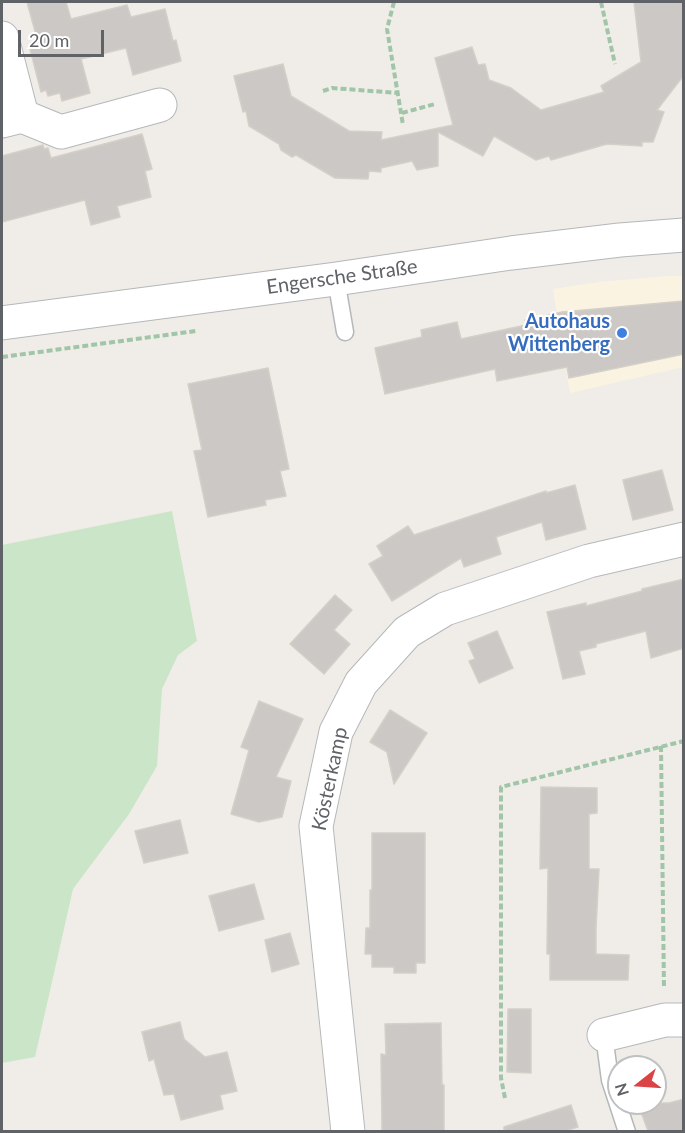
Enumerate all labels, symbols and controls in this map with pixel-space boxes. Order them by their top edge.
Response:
scale bar [21,18,106,56]
text: 20 m [29,29,69,51]
street label: Engersche Straße [265,255,419,299]
place label: Autohaus Wittenberg [508,310,610,357]
marker: Autohaus Wittenberg [615,326,629,340]
street label: Kösterkamp [307,725,353,833]
north arrow [607,1055,667,1115]
text: N [610,1081,632,1099]

